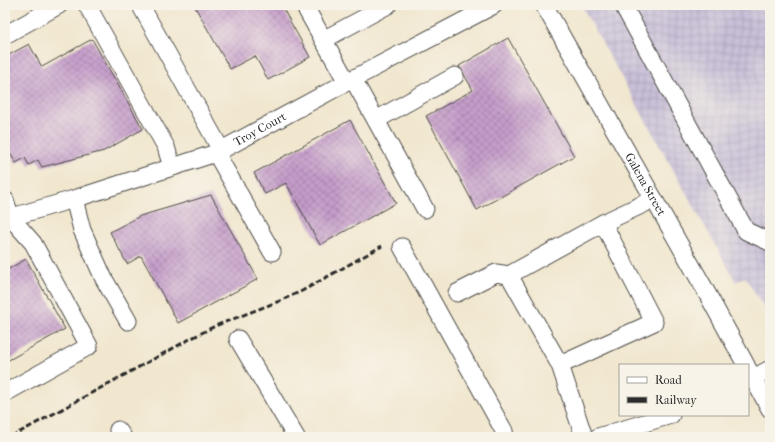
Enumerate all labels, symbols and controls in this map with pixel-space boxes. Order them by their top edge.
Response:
street label: Troy Court [231,109,289,149]
street label: Galena Street [622,150,669,219]
legend [619,364,749,416]
text: Road [655,373,682,387]
text: Railway [655,393,697,407]

